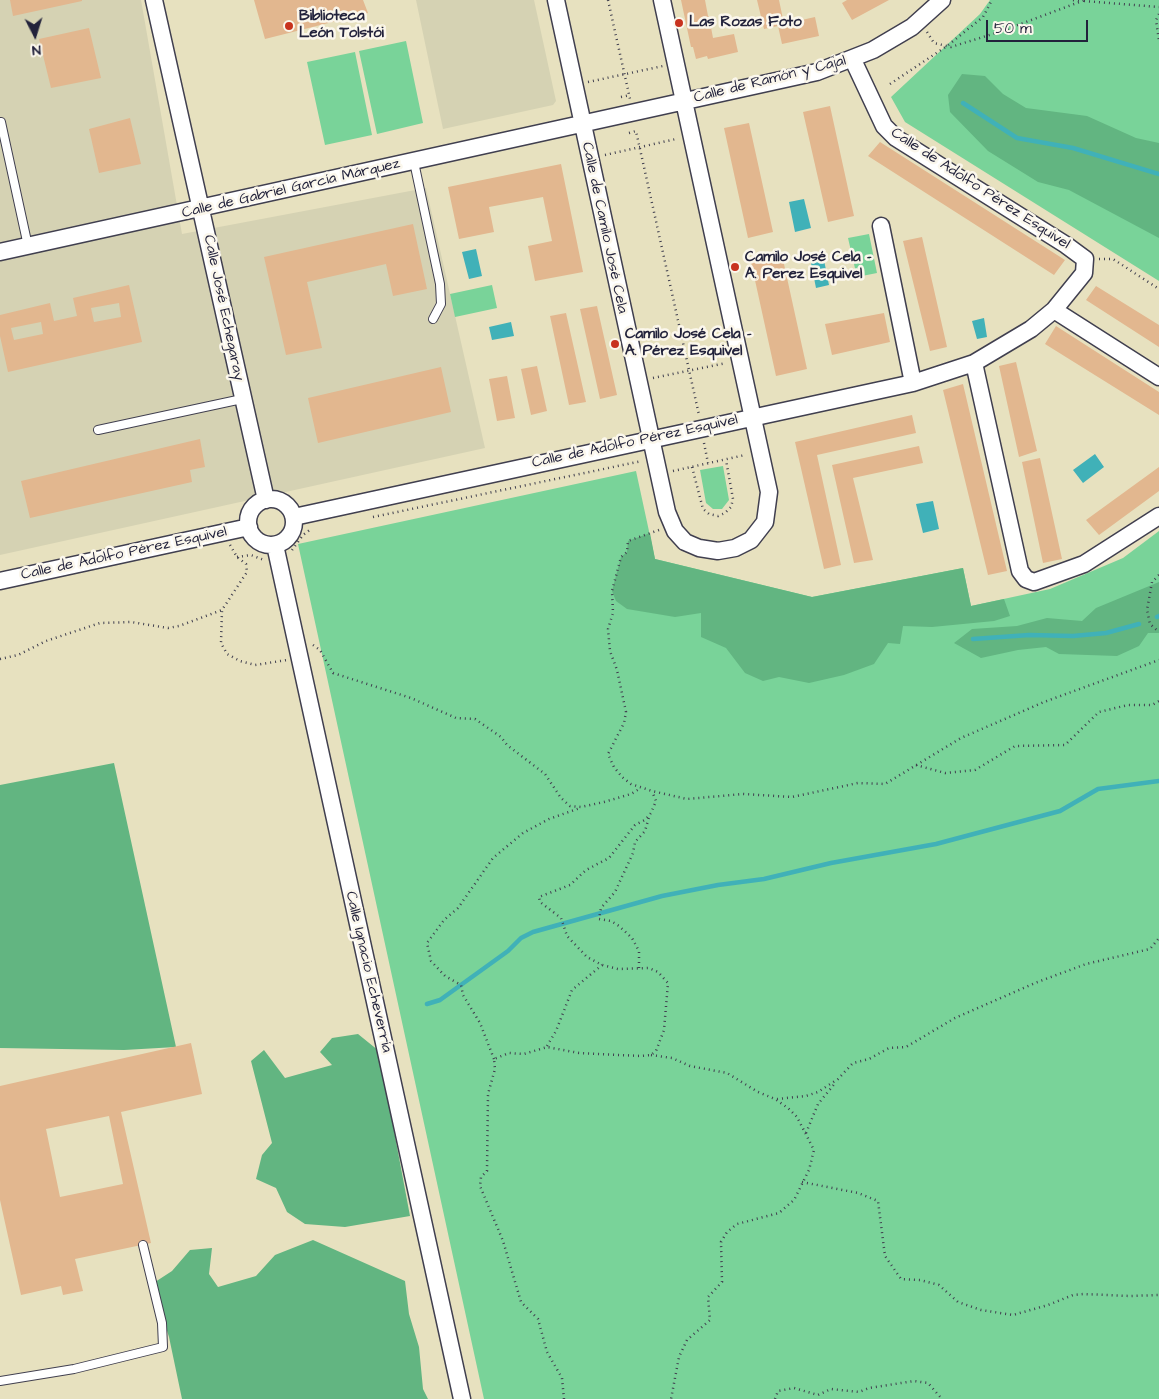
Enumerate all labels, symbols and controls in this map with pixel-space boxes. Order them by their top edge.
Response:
place label: Biblioteca León Tolstói [299,8,384,43]
north arrow [10,10,60,60]
scale bar [989,10,1092,42]
place label: Las Rozas Foto [689,14,802,32]
marker: Las Rozas Foto [673,17,685,29]
text: 50 m [994,18,1032,39]
marker: Biblioteca León Tolstói [283,20,295,32]
text: N [31,40,42,60]
street label: Calle de Ramón y Cajal [692,52,848,108]
street label: Calle de Adolfo Pérez Esquivel [887,124,1073,254]
street label: Calle de Camilo José Cela [577,141,631,315]
street label: Calle de Gabriel García Márquez [180,155,402,223]
street label: Calle José Echegaray [199,233,247,383]
place label: Camilo José Cela - A. Perez Esquivel [745,249,871,284]
marker: Camilo José Cela - A. Perez Esquivel [729,261,741,273]
place label: Camilo José Cela - A. Pérez Esquivel [625,326,751,361]
marker: Camilo José Cela - A. Pérez Esquivel [609,338,621,350]
street label: Calle de Adolfo Pérez Esquivel [530,411,740,473]
street label: Calle de Adolfo Pérez Esquivel [19,523,229,585]
street label: Calle Ignacio Echeverría [341,890,395,1054]

